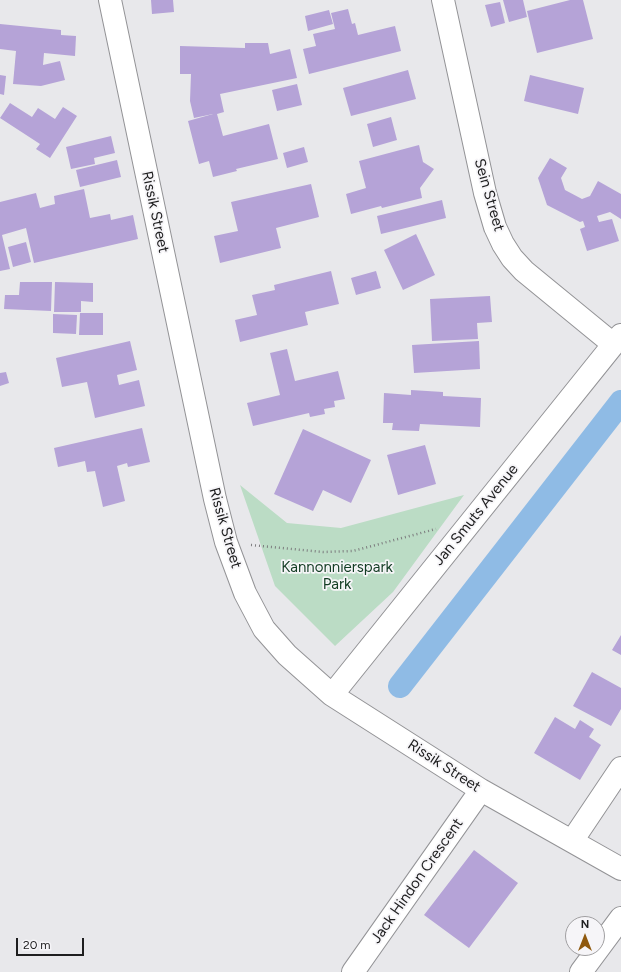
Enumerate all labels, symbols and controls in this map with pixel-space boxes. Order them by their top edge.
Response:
street label: Sein Street [470,156,508,234]
street label: Rissik Street [138,169,172,255]
street label: Jan Smuts Avenue [430,461,522,569]
street label: Rissik Street [205,485,245,571]
park label: Kannonnierspark Park [281,559,393,594]
street label: Rissik Street [404,736,484,796]
street label: Jack Hindon Crescent [367,815,467,947]
north arrow [565,916,605,956]
text: N [581,918,589,931]
scale bar [18,930,86,956]
text: 20 m [23,938,51,952]

